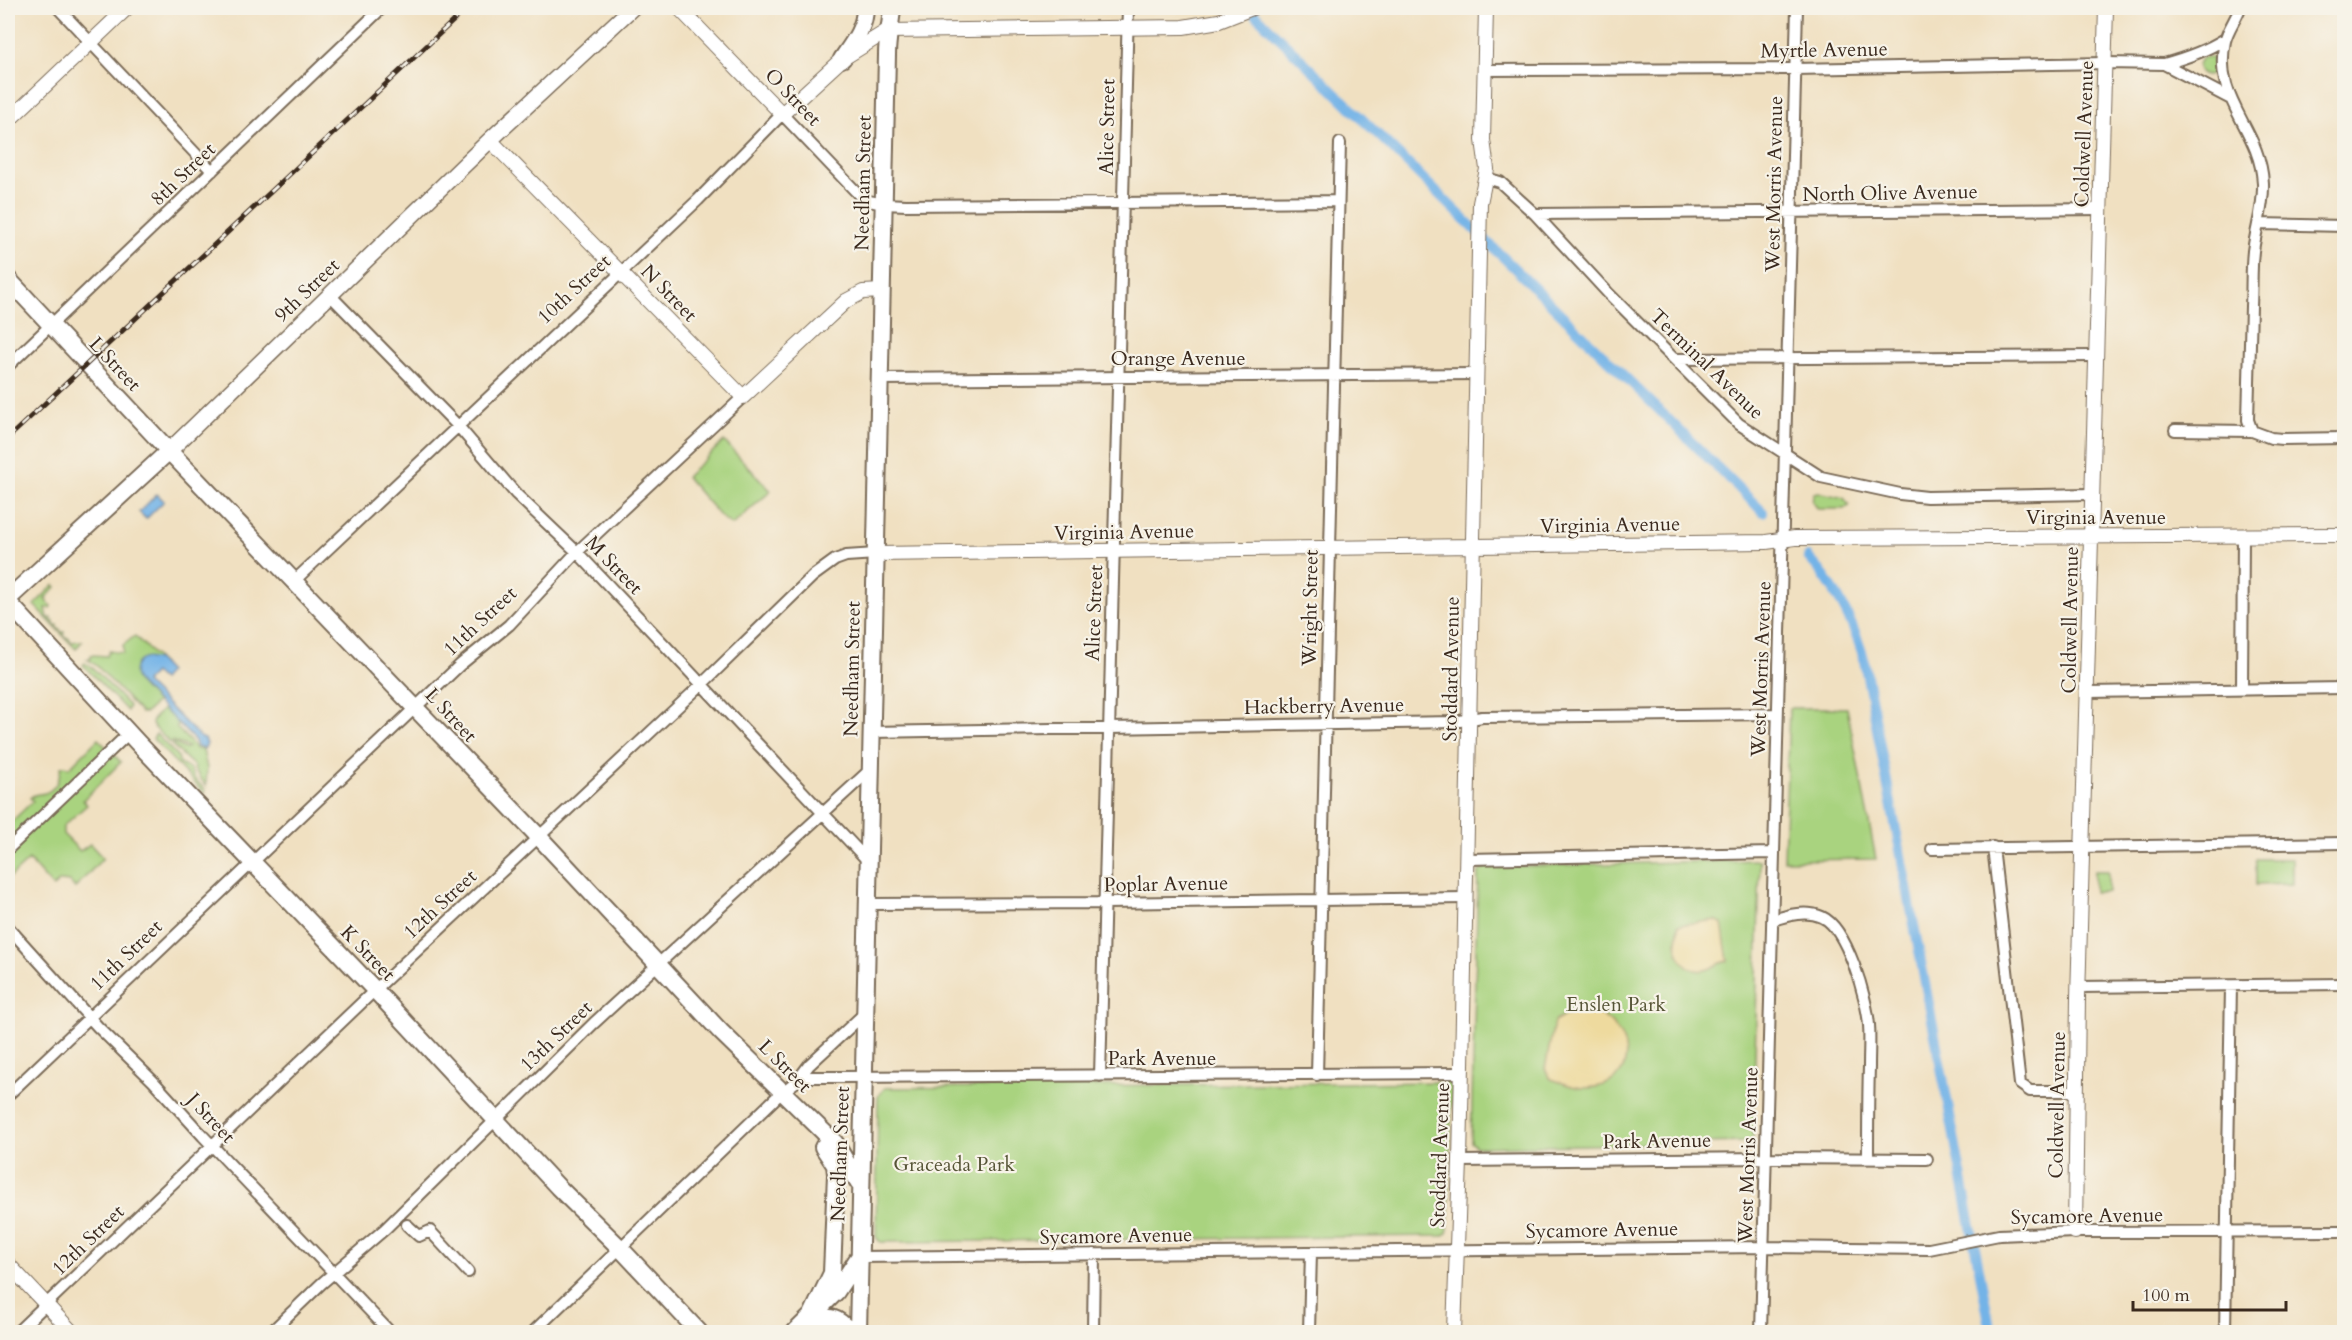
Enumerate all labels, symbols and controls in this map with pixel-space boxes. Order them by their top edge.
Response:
street label: Myrtle Avenue [1760,35,1888,65]
street label: Coldwell Avenue [2068,60,2100,208]
street label: O Street [759,62,828,132]
street label: Alice Street [1093,78,1121,176]
street label: West Morris Avenue [1759,96,1789,273]
street label: Needham Street [848,114,878,251]
street label: 8th Street [144,136,222,212]
street label: North Olive Avenue [1802,178,1978,208]
street label: 10th Street [531,248,617,330]
street label: 9th Street [268,252,346,328]
street label: N Street [635,258,704,328]
street label: Terminal Avenue [1644,303,1770,425]
street label: L Street [83,331,148,398]
street label: Orange Avenue [1110,345,1246,372]
street label: Virginia Avenue [2026,504,2166,531]
street label: Virginia Avenue [1540,510,1680,540]
street label: Virginia Avenue [1054,517,1194,547]
street label: M Street [579,530,649,601]
street label: Coldwell Avenue [2055,546,2085,694]
street label: Wright Street [1295,549,1325,668]
street label: Alice Street [1079,564,1109,662]
street label: 11th Street [437,580,523,662]
street label: West Morris Avenue [1744,580,1778,759]
street label: Stoddard Avenue [1436,596,1466,742]
street label: Needham Street [837,600,867,737]
street label: L Street [419,682,484,749]
street label: Hackberry Avenue [1244,691,1404,721]
street label: 12th Street [397,863,483,945]
street label: Poplar Avenue [1104,869,1228,899]
street label: 11th Street [84,913,169,996]
street label: K Street [335,919,402,987]
park label: Enslen Park [1566,991,1666,1018]
street label: 13th Street [514,994,599,1077]
street label: Coldwell Avenue [2042,1031,2072,1179]
street label: L Street [752,1033,818,1099]
street label: Park Avenue [1108,1045,1216,1072]
street label: West Morris Avenue [1731,1066,1765,1245]
street label: Stoddard Avenue [1424,1082,1456,1228]
street label: J Street [179,1085,242,1150]
street label: Needham Street [824,1085,856,1222]
street label: Park Avenue [1602,1127,1712,1155]
park label: Graceada Park [893,1151,1015,1178]
street label: 12th Street [46,1198,131,1281]
street label: Sycamore Avenue [2010,1201,2164,1231]
street label: Sycamore Avenue [1525,1215,1679,1245]
street label: Sycamore Avenue [1039,1221,1193,1251]
scale bar [2133,1274,2286,1312]
text: 100 m [2142,1283,2190,1308]

